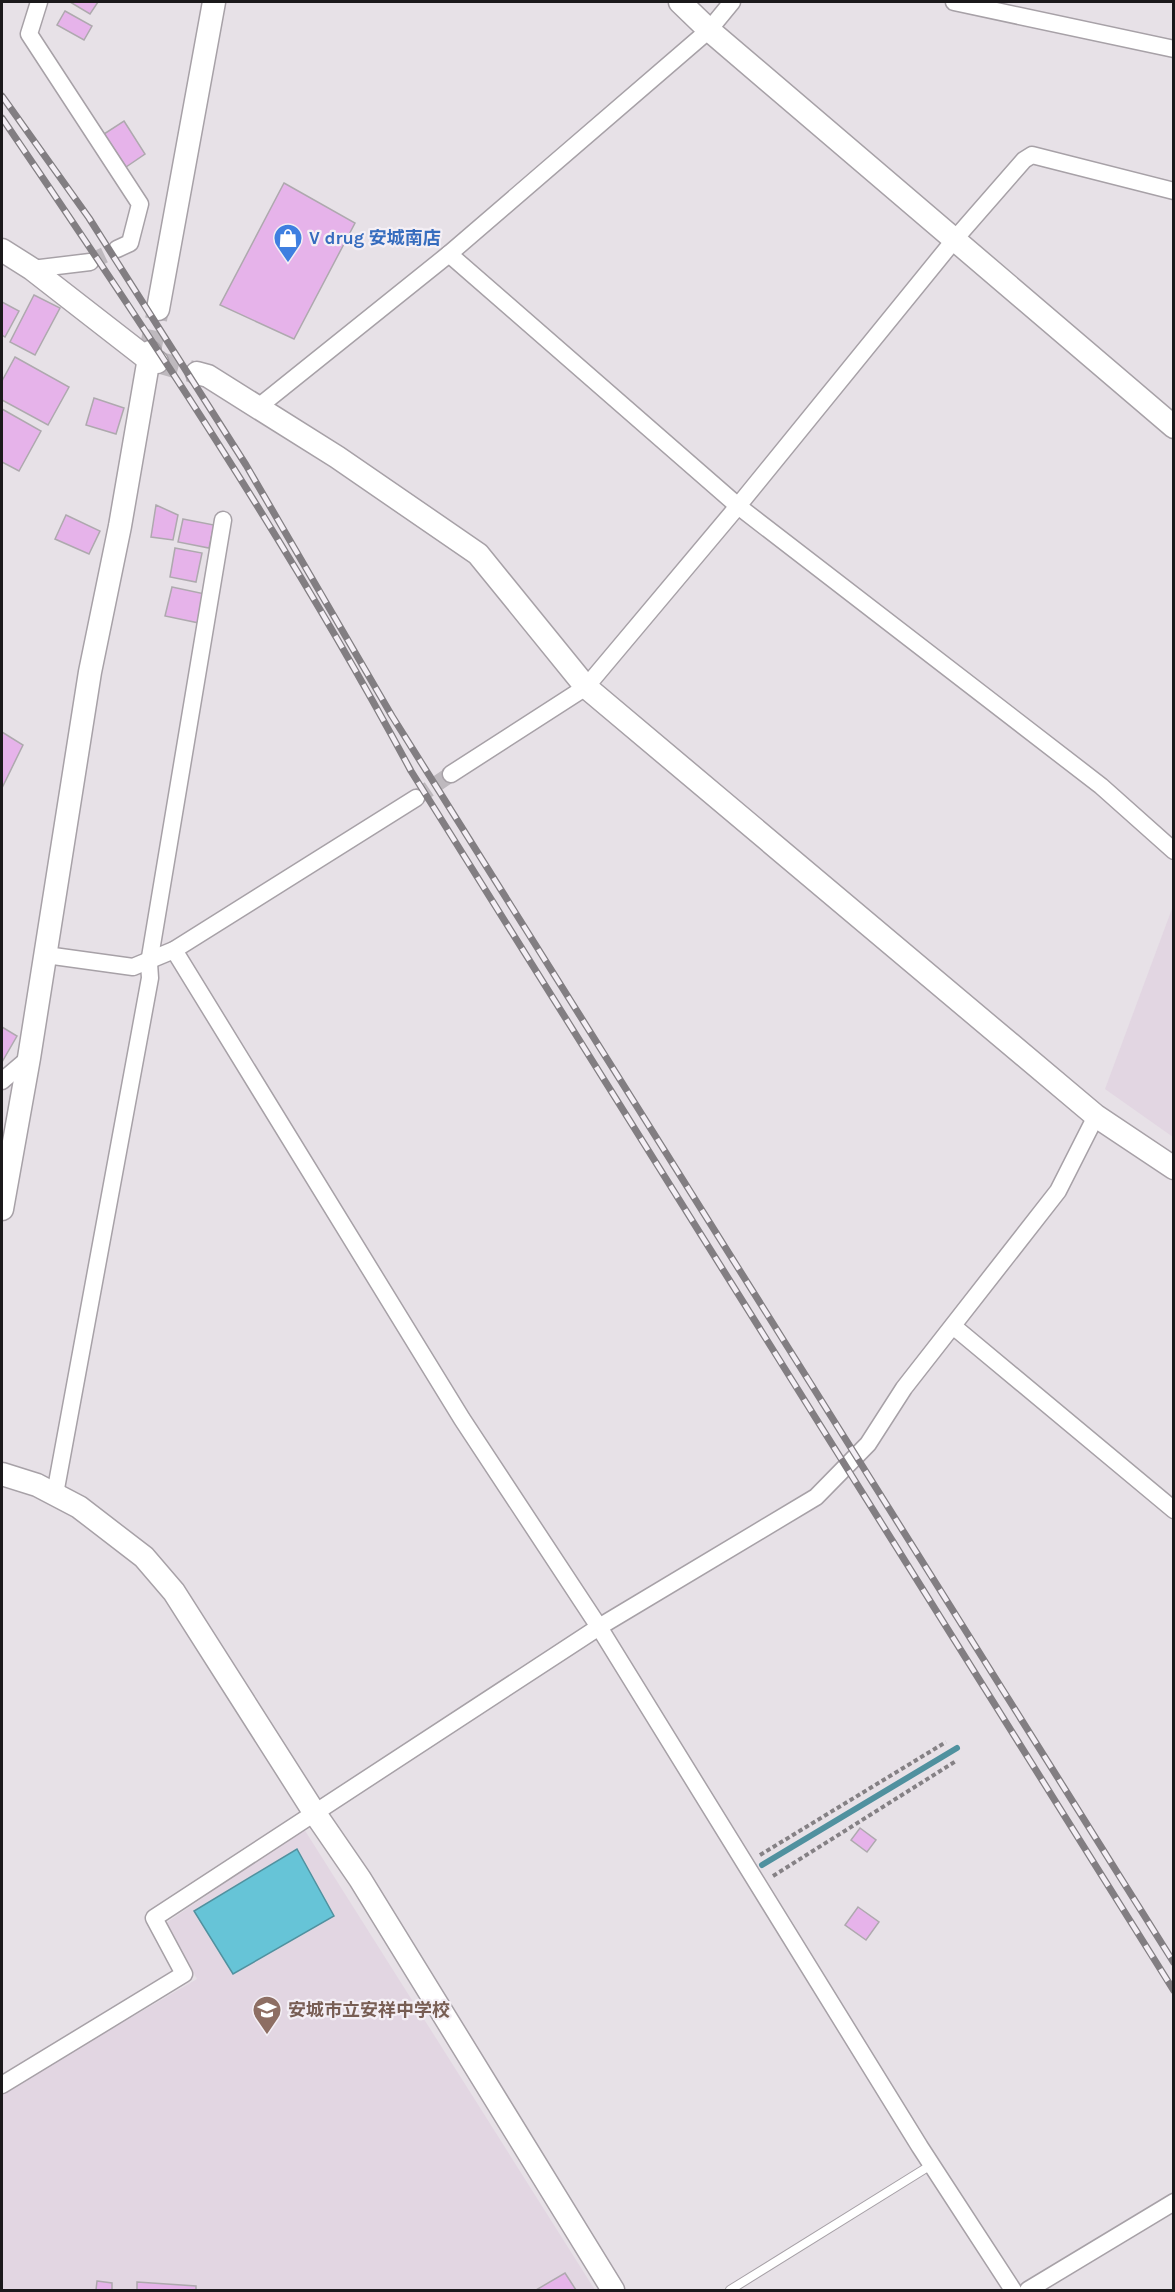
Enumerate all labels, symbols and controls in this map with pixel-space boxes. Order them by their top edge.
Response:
shop icon: V drug 安城南店 [272,222,304,264]
place label: V drug 安城南店 [309,227,441,249]
school or university icon: 安城市立安祥中学校 [251,1994,283,2036]
place label: 安城市立安祥中学校 [288,1999,450,2021]

